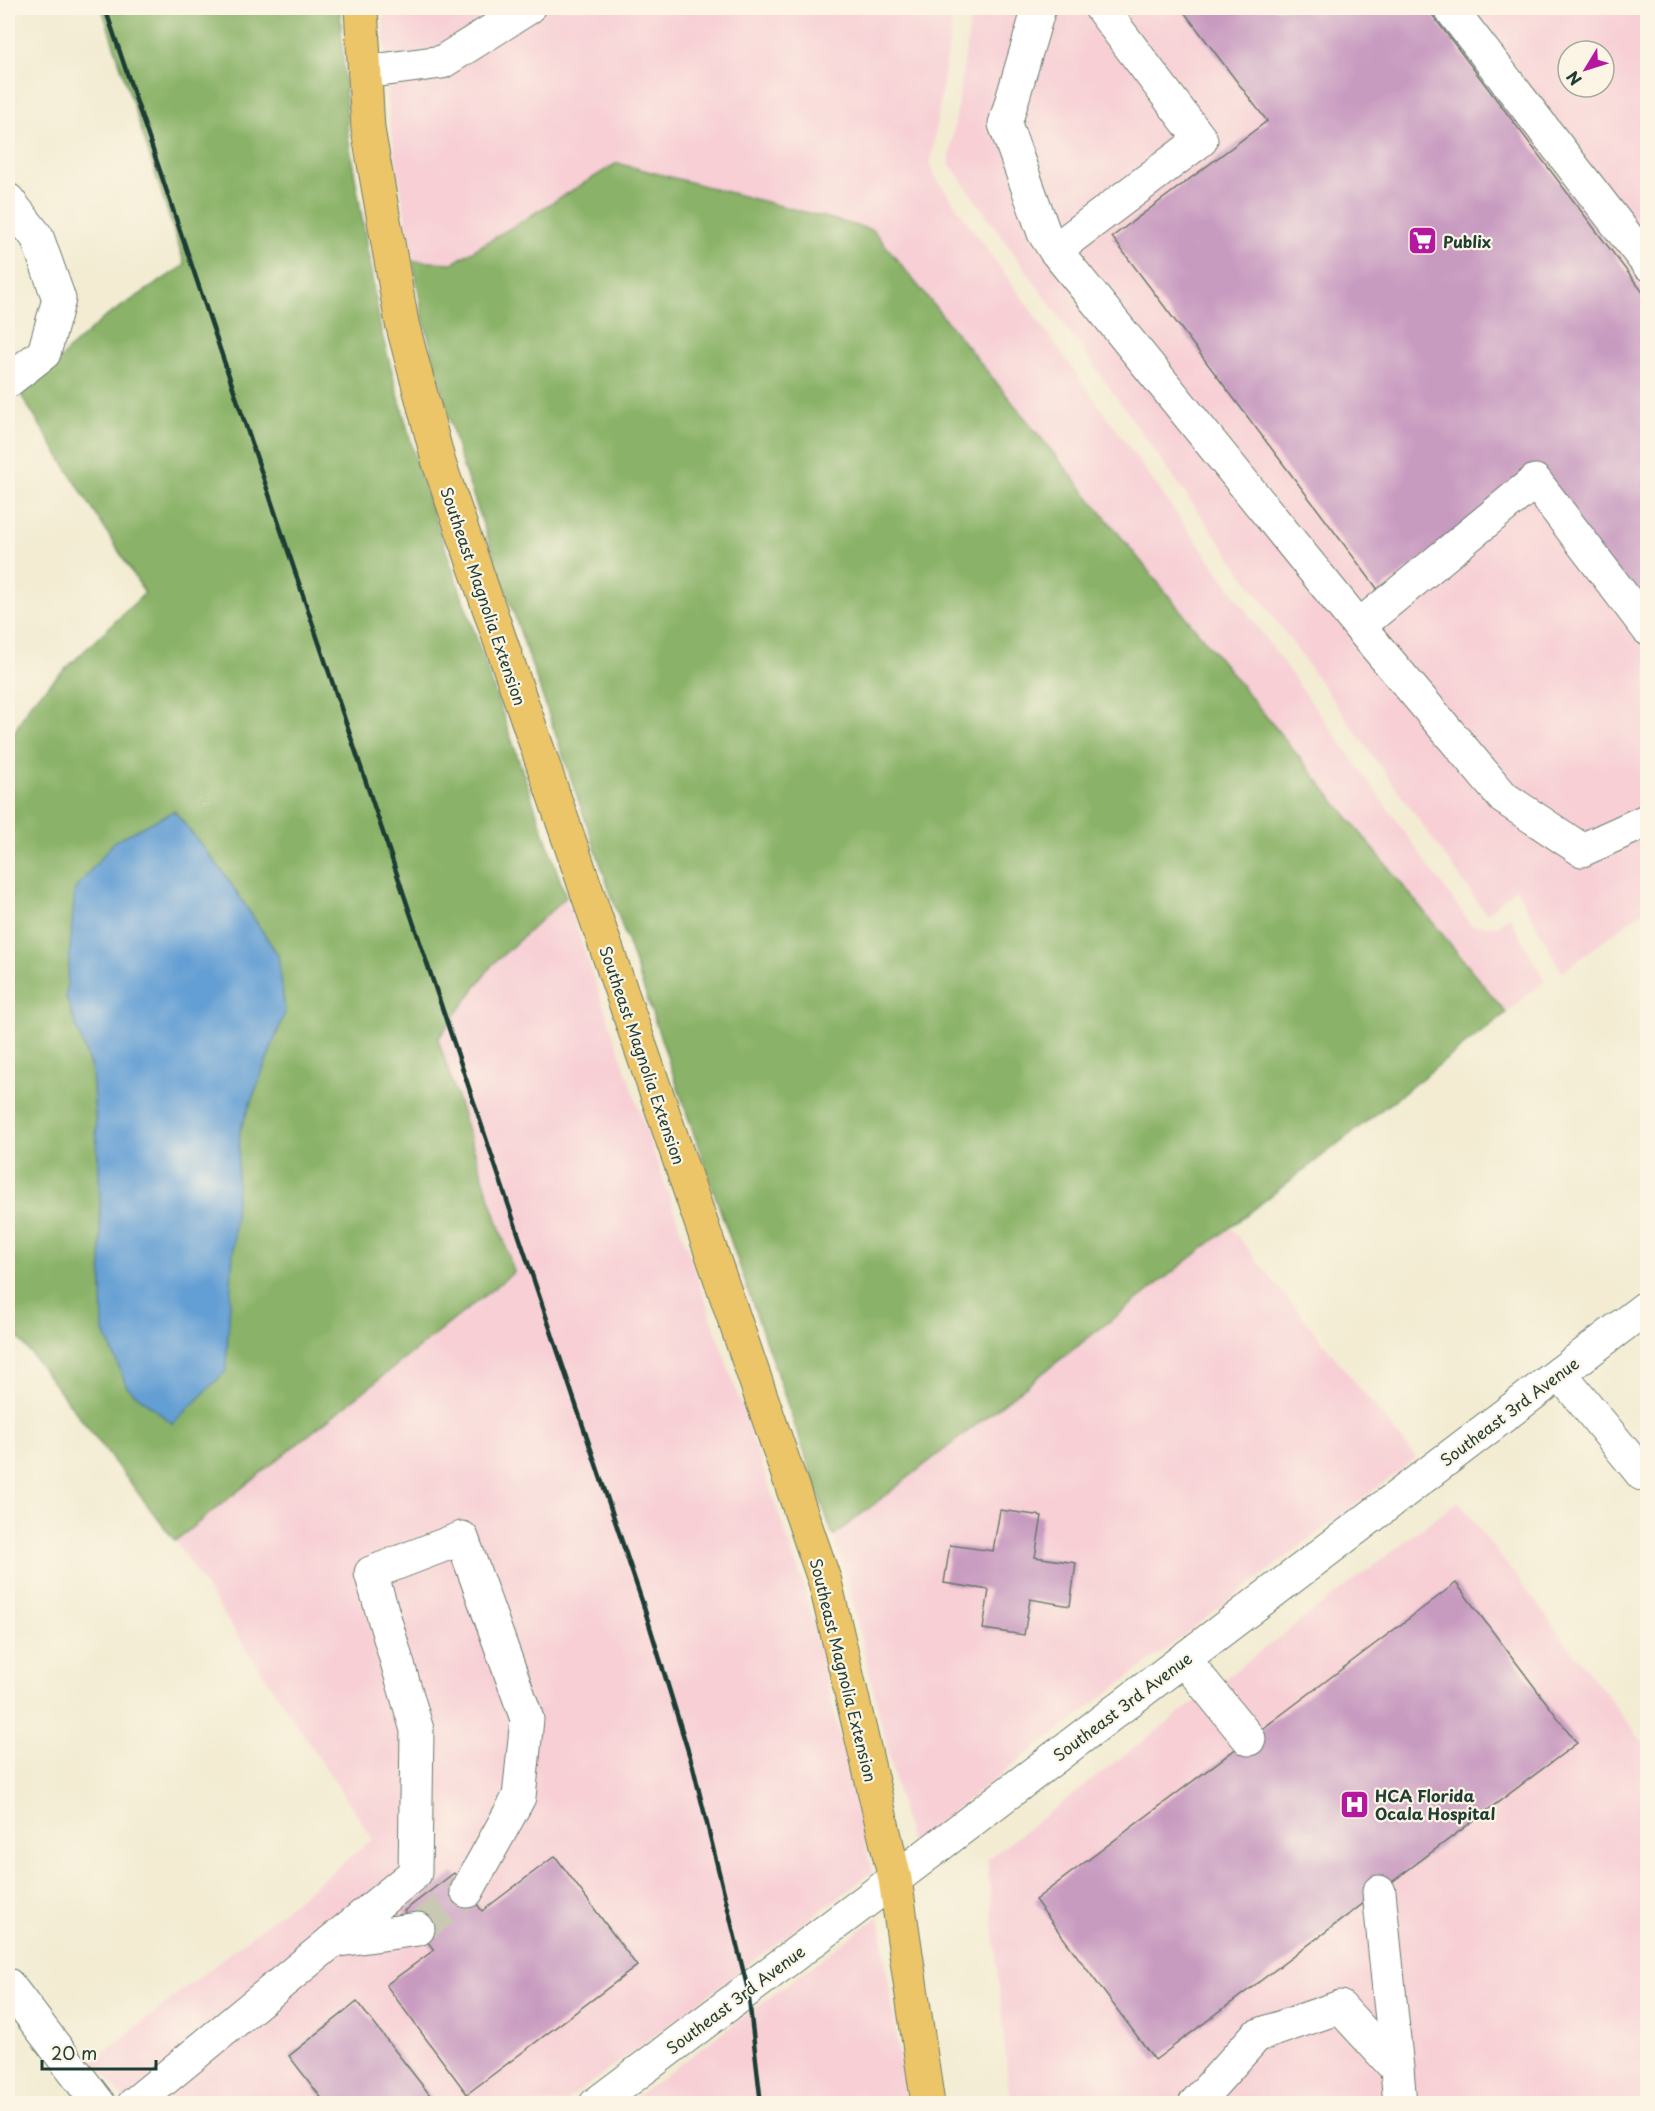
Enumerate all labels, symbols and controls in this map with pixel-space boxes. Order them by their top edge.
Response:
north arrow [1556,39,1616,99]
text: N [1560,66,1587,91]
supermarket icon: Publix [1406,225,1438,257]
place label: Publix [1443,229,1491,253]
street label: Southeast Magnolia Extension [435,483,533,709]
street label: Southeast Magnolia Extension [594,942,692,1168]
street label: Southeast 3rd Avenue [1435,1351,1584,1471]
street label: Southeast Magnolia Extension [805,1556,883,1784]
street label: Southeast 3rd Avenue [1048,1646,1197,1766]
place label: HCA Florida Ocala Hospital [1375,1783,1495,1825]
hospital icon: HCA Florida Ocala Hospital [1338,1788,1370,1820]
street label: Southeast 3rd Avenue [661,1939,810,2059]
scale bar [42,2033,156,2071]
text: 20 m [51,2039,97,2066]

